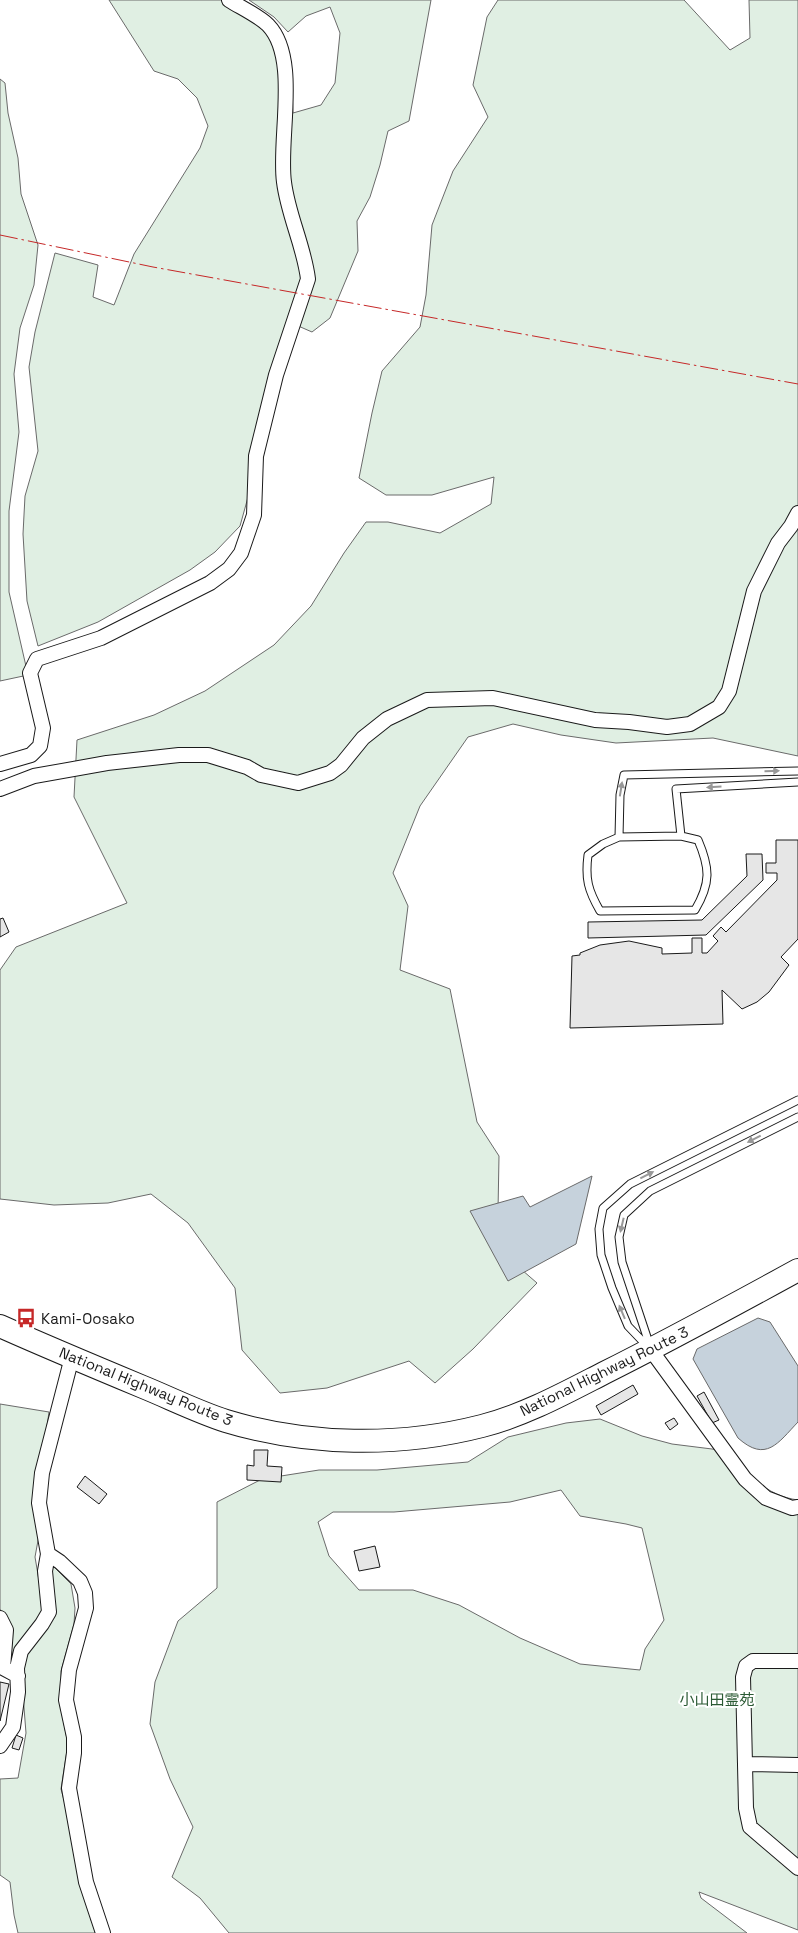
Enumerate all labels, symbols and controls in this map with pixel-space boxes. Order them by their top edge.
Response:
one-way arrow [765,767,781,775]
one-way arrow [618,780,626,796]
one-way arrow [706,783,722,791]
one-way arrow [747,1135,761,1143]
one-way arrow [639,1171,654,1179]
one-way arrow [618,1218,626,1233]
one-way arrow [618,1304,625,1319]
bus stop icon: Kami-Oosako [15,1307,37,1329]
place label: Kami-Oosako [41,1309,135,1328]
street label: National Highway Route 3 [517,1322,691,1420]
street label: National Highway Route 3 [57,1342,235,1430]
park label: 小山田霊苑 [679,1690,755,1709]

